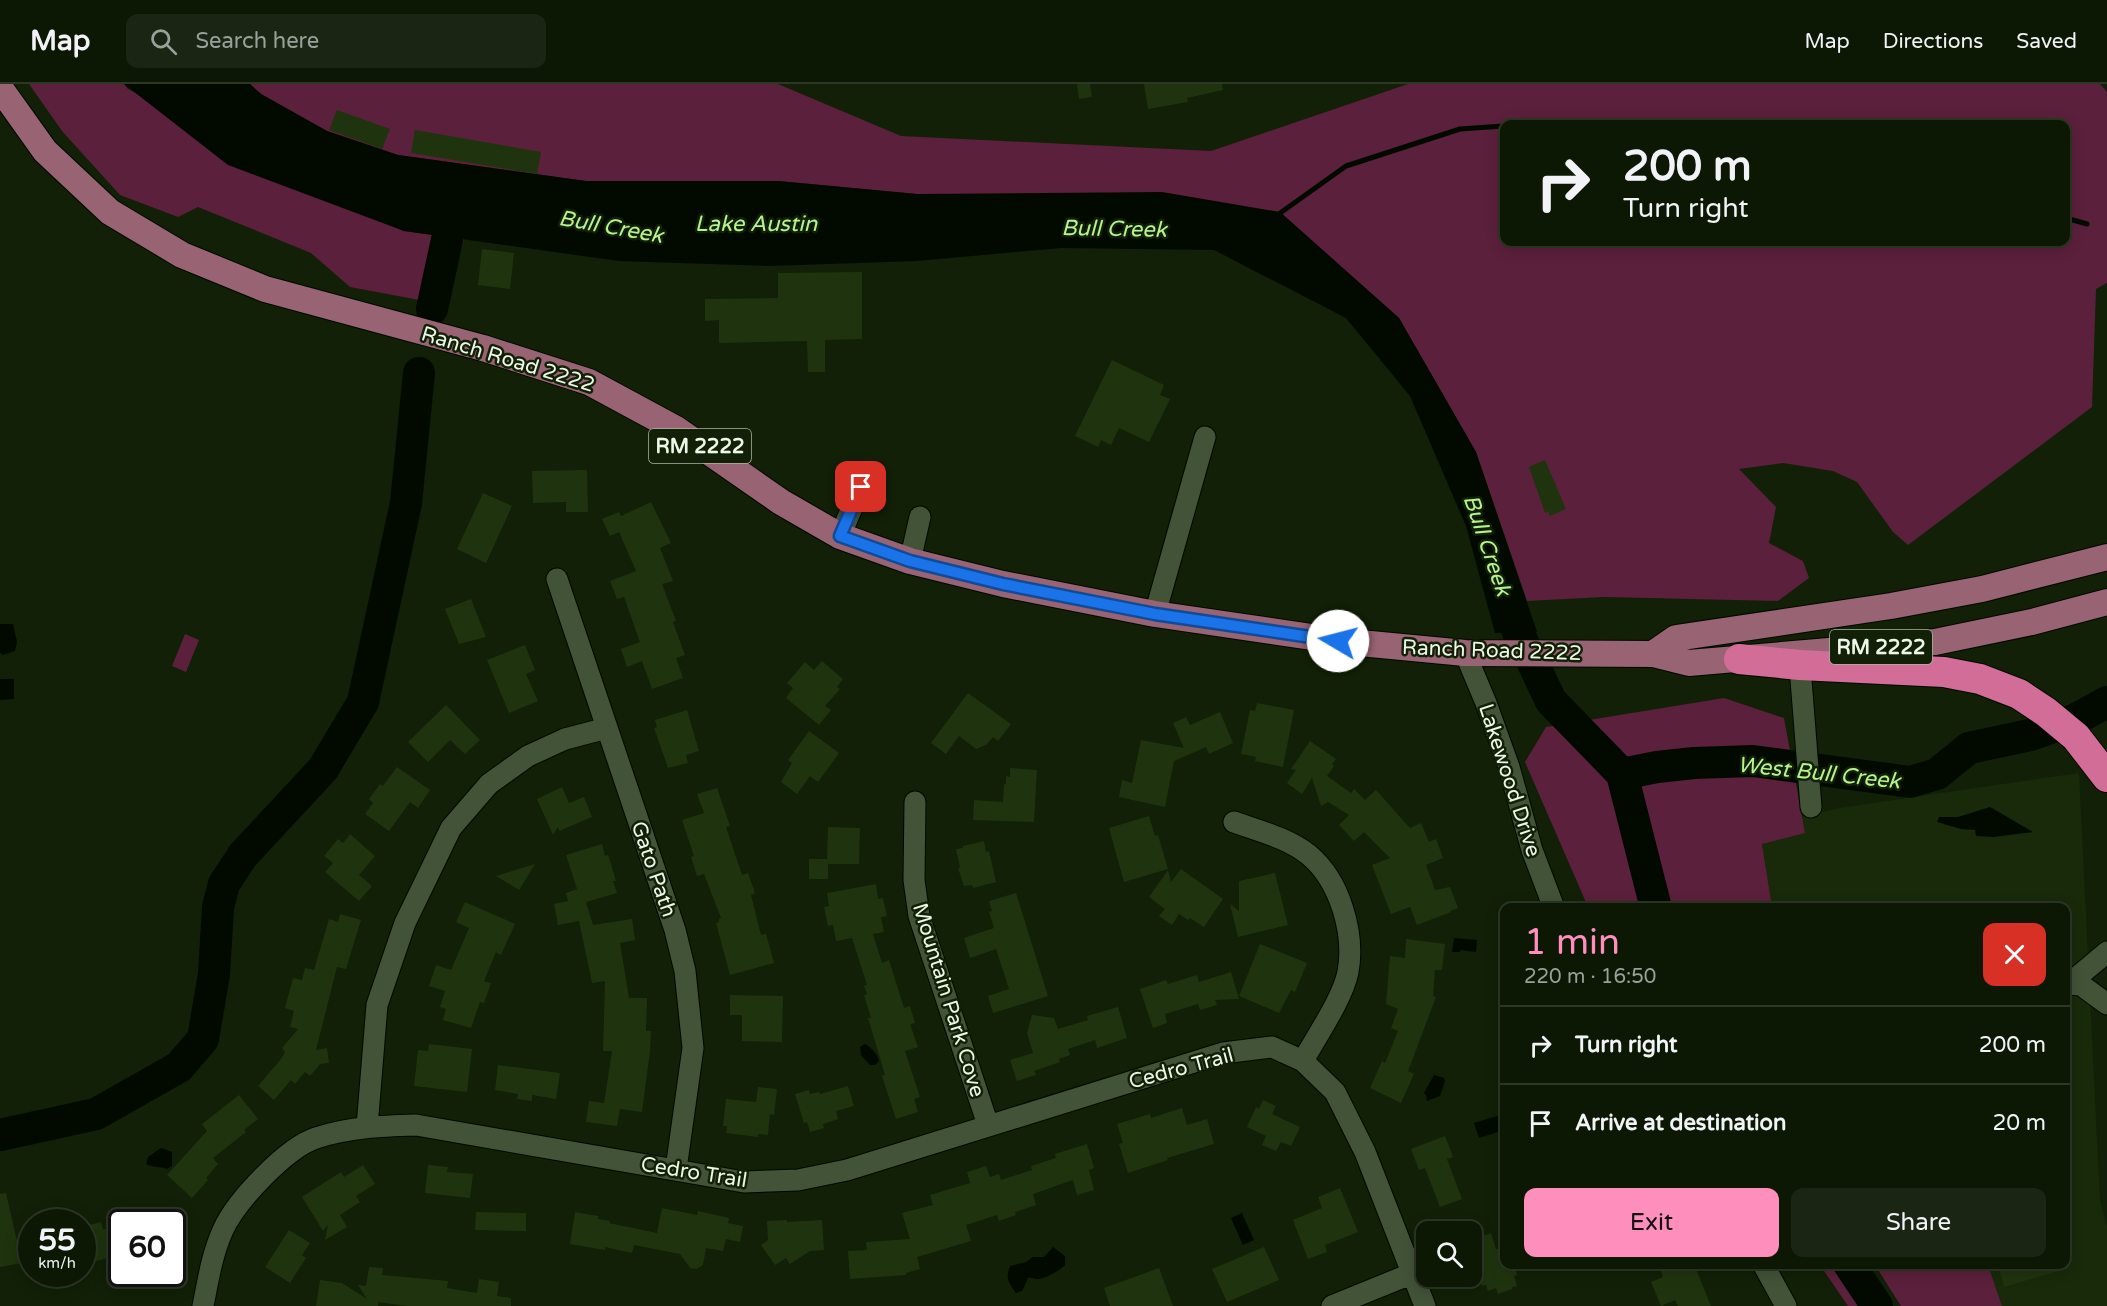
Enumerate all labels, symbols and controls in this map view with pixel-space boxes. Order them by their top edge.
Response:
search box [126,14,546,68]
text: Map [30,24,90,58]
icon: search [147,25,180,58]
text: Search here [195,28,319,54]
text: Map [1804,29,1850,54]
text: Directions [1883,29,1983,54]
text: Saved [2016,29,2077,54]
text: 200 m [1623,141,1752,192]
icon: right [1524,144,1602,222]
text: Turn right [1623,192,1749,225]
water label: Bull Creek [557,205,667,249]
water label: Lake Austin [695,211,818,237]
water label: Bull Creek [1061,215,1169,243]
street label: Ranch Road 2222 [418,321,598,398]
road number: RM 2222 [649,429,751,463]
pin [835,461,886,512]
icon: arrive [844,470,877,503]
water label: Bull Creek [1458,491,1517,601]
position arrow [1306,609,1370,673]
road number: RM 2222 [1830,630,1932,664]
street label: Ranch Road 2222 [1402,635,1582,666]
street label: Lakewood Drive [1473,700,1546,860]
water label: West Bull Creek [1736,752,1904,795]
street label: Gato Path [626,818,682,920]
street label: Mountain Park Cove [907,900,990,1100]
text: 1 min [1524,921,1620,964]
button: close [1983,923,2046,986]
text: 220 m · 16:50 [1524,965,1656,989]
icon: right [1524,1029,1557,1062]
text: Turn right [1575,1032,1677,1058]
text: 200 m [1979,1032,2046,1058]
street label: Cedro Trail [1126,1043,1236,1094]
icon: arrive [1524,1107,1557,1140]
text: Arrive at destination [1575,1110,1786,1136]
text: 20 m [1992,1110,2046,1136]
street label: Cedro Trail [639,1152,749,1193]
button: Exit [1524,1188,1779,1257]
button: Share [1791,1188,2046,1257]
speed limit sign: 60 [108,1209,186,1287]
map controls [1416,1221,1482,1287]
button: search [1416,1221,1482,1287]
text: 55 [38,1222,76,1259]
text: km/h [38,1254,76,1272]

